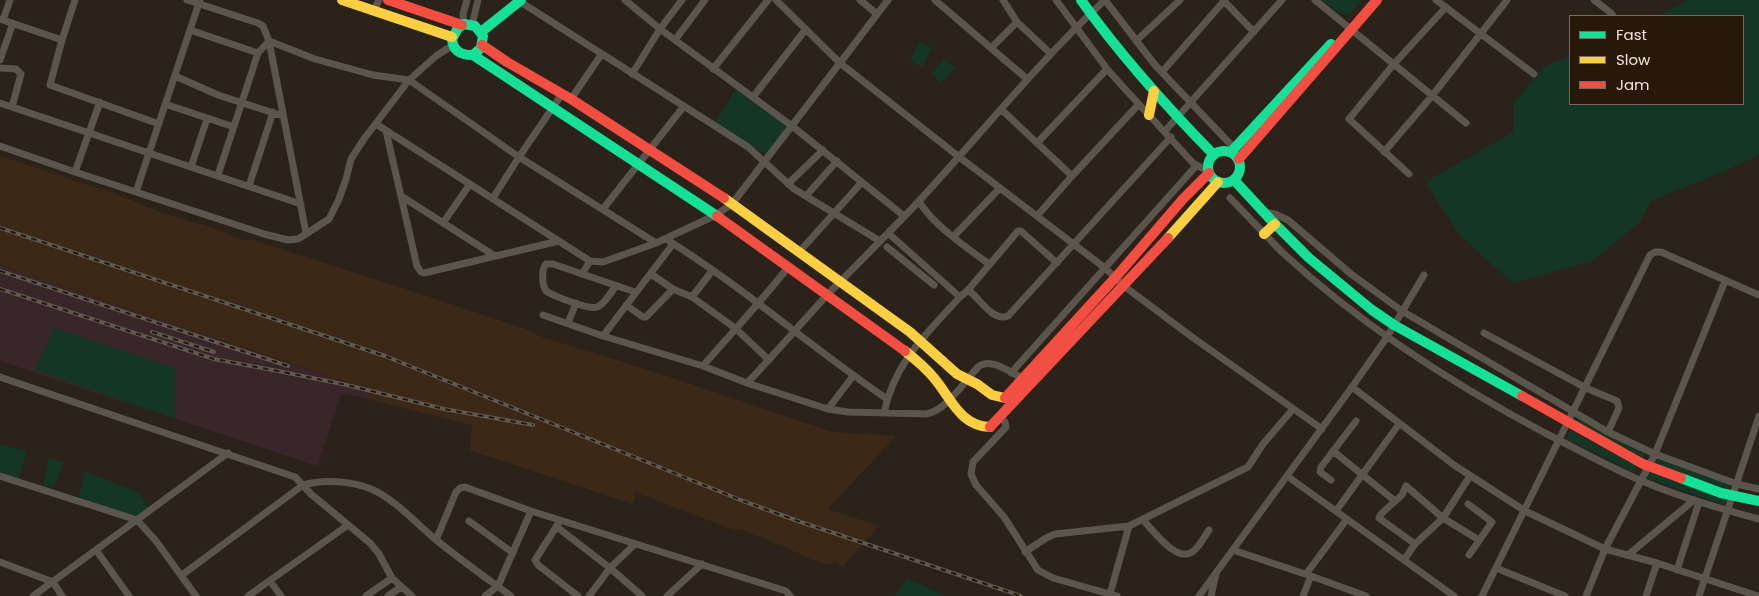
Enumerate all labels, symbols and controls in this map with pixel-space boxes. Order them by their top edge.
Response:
legend [1569,15,1744,105]
text: Fast [1616,24,1647,45]
text: Slow [1616,49,1650,70]
text: Jam [1616,74,1650,95]

